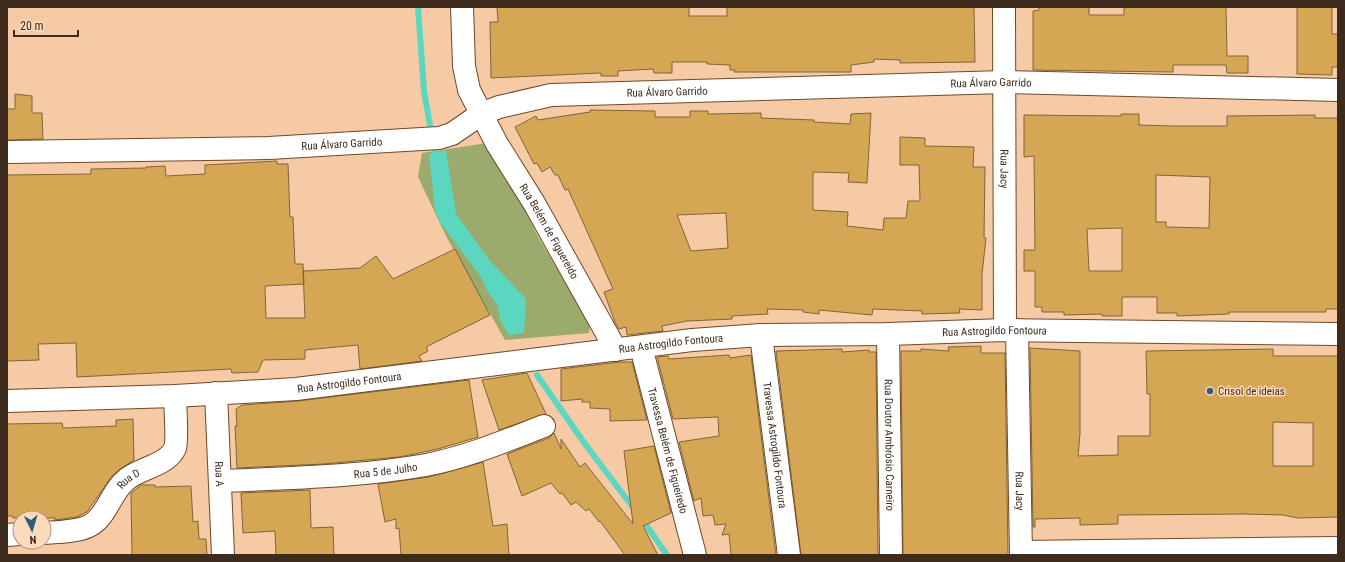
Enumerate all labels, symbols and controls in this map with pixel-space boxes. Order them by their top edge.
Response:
scale bar [14,12,78,38]
text: 20 m [20,19,44,33]
street label: Rua Álvaro Garrido [950,76,1032,91]
street label: Rua Álvaro Garrido [626,84,708,100]
street label: Rua Álvaro Garrido [301,135,383,153]
street label: Rua Jacy [997,149,1011,189]
street label: Rua Belém de Figuereido [517,181,581,282]
street label: Rua Astrogildo Fontoura [942,324,1047,339]
street label: Rua Astrogildo Fontoura [618,332,724,356]
street label: Rua Astrogildo Fontoura [297,370,402,396]
street label: Rua Doutor Ambrósio Carneiro [882,379,896,511]
street label: Travessa Astrogildo Fontoura [760,381,789,509]
place label: Crisol de ideias [1218,385,1285,398]
street label: Travessa Belém de Figueiredo [645,386,690,516]
marker: Crisol de ideias [1205,386,1215,396]
street label: Rua 5 de Julho [353,460,419,481]
street label: Rua A [212,461,226,488]
street label: Rua D [114,467,142,492]
street label: Rua Jacy [1013,471,1026,511]
north arrow [12,510,52,550]
text: N [29,533,37,546]

